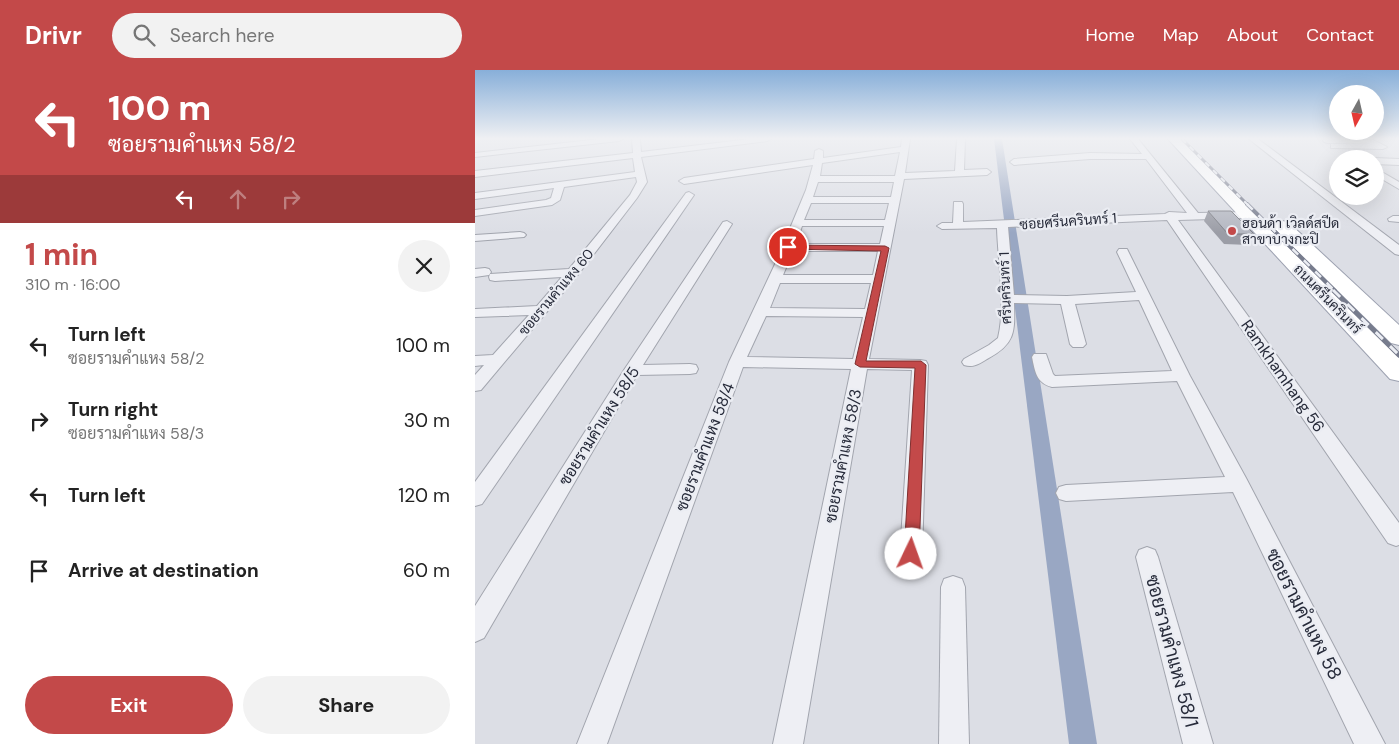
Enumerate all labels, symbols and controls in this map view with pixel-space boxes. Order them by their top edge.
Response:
search box [112,13,462,58]
text: Drivr [25,20,82,51]
icon: search [130,21,158,49]
text: Search here [170,23,275,48]
text: Home [1085,23,1135,47]
text: Map [1163,23,1199,47]
text: About [1227,23,1278,47]
text: Contact [1306,23,1374,47]
text: 100 m [108,85,211,131]
north arrow [1329,85,1384,140]
map controls [1329,85,1384,205]
icon: left [25,90,90,155]
text: ซอยรามคำแหง 58/2 [108,130,296,159]
button: layers [1329,150,1384,205]
icon: left [171,185,199,213]
icon: ahead [224,185,252,213]
icon: right [277,185,305,213]
street label: ซอยศรีนครินทร์ 1 [1019,209,1117,233]
place label: ฮอนด้า เวิลด์สปีด สาขาบางกะปิ [1242,214,1339,248]
marker: ฮอนด้า เวิลด์สปีด สาขาบางกะปิ [1226,225,1238,237]
pin [767,226,809,268]
icon: arrive [774,233,802,261]
text: 1 min [25,235,98,274]
button: close [398,240,450,292]
street label: ซอยรามคำแหง 60 [514,245,598,339]
street label: ศรีนครินทร์ 1 [995,252,1015,324]
street label: ถนนศรีนครินทร์ [1290,260,1366,338]
text: 310 m · 16:00 [25,274,120,295]
street label: Ramkhamhang 56 [1236,316,1330,436]
text: Turn left [68,322,146,347]
icon: left [25,332,53,360]
text: 100 m [396,333,450,358]
text: ซอยรามคำแหง 58/2 [68,348,205,369]
street label: ซอยรามคำแหง 58/5 [554,363,644,489]
street label: ซอยรามคำแหง 58/4 [671,380,739,514]
street label: ซอยรามคำแหง 58/3 [820,387,866,525]
text: Turn right [68,397,158,422]
icon: right [25,407,53,435]
text: 30 m [404,408,450,433]
text: ซอยรามคำแหง 58/3 [68,423,204,444]
icon: left [25,482,53,510]
text: Turn left [68,483,146,508]
text: 120 m [398,483,450,508]
position arrow [884,527,936,579]
street label: ซอยรามคำแหง 58 [1260,544,1348,684]
icon: arrive [25,557,53,585]
text: Arrive at destination [68,558,259,583]
text: 60 m [403,558,450,583]
street label: ซอยรามคำแหง 58/1 [1140,572,1204,730]
button: Exit [25,676,233,734]
button: Share [243,676,450,734]

